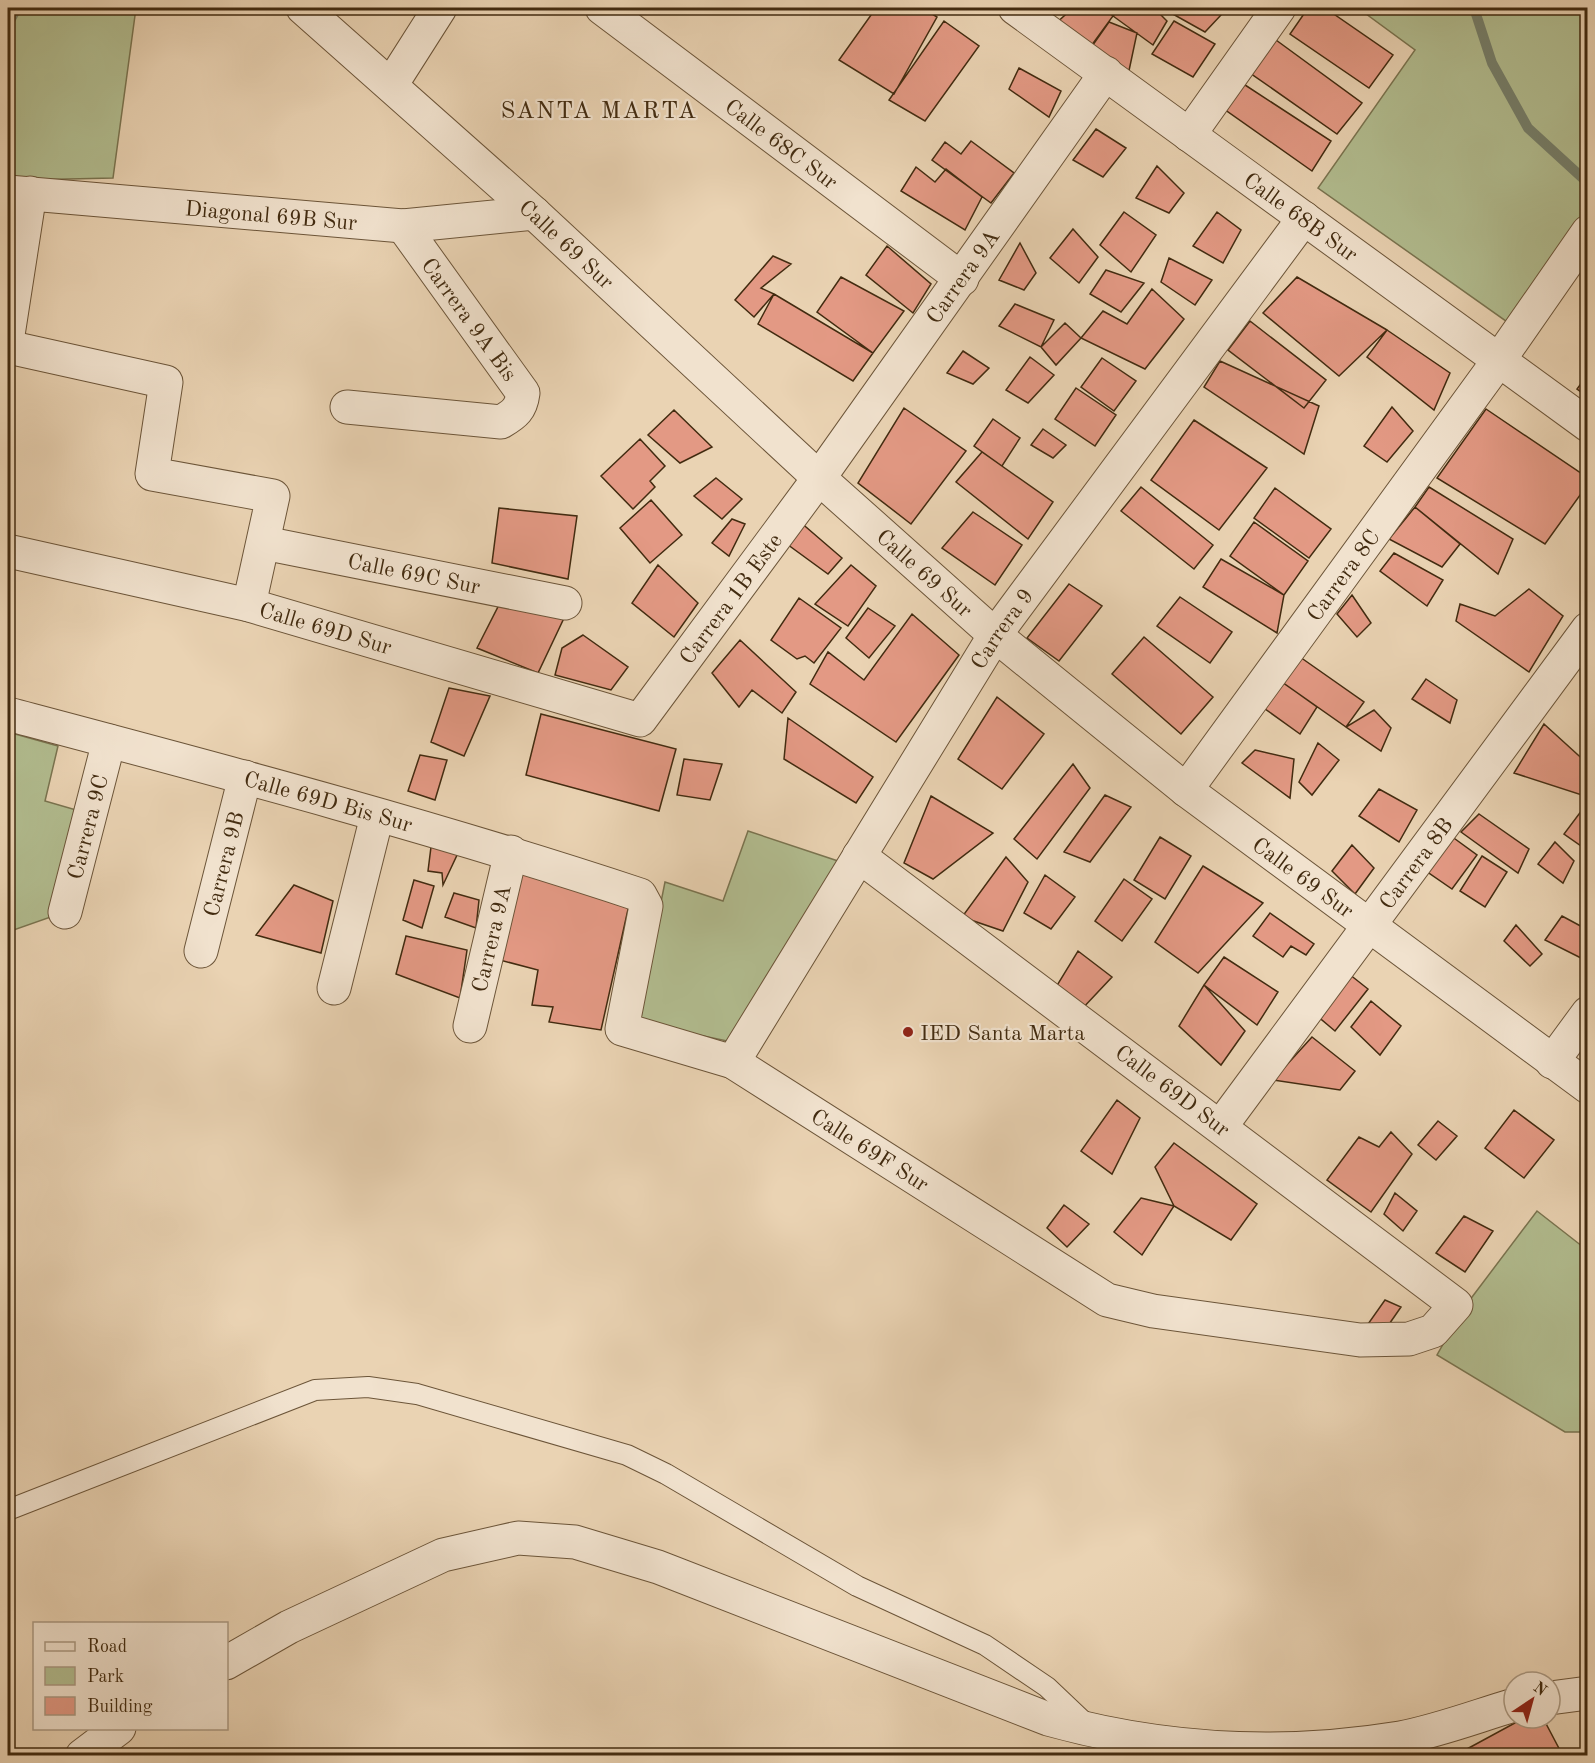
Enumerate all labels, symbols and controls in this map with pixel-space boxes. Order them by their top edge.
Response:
street label: Calle 68C Sur [720,96,841,194]
district label: SANTA MARTA [500,100,698,124]
street label: Calle 68B Sur [1239,169,1361,267]
street label: Calle 69 Sur [514,196,617,294]
street label: Diagonal 69B Sur [184,198,358,235]
street label: Carrera 9A [923,226,1004,328]
street label: Carrera 9A Bis [417,255,520,386]
street label: Calle 69 Sur [872,526,976,622]
street label: Carrera 8C [1304,526,1385,626]
street label: Carrera 1B Este [676,530,787,669]
street label: Calle 69C Sur [345,551,482,599]
street label: Carrera 9 [968,585,1038,674]
street label: Calle 69D Sur [256,600,394,659]
street label: Calle 69D Bis Sur [241,769,415,837]
street label: Carrera 9C [65,773,113,882]
street label: Carrera 9B [201,809,249,919]
street label: Carrera 8B [1376,814,1458,914]
street label: Calle 69 Sur [1248,834,1357,923]
street label: Carrera 9A [469,883,516,995]
place label: IED Santa Marta [920,1023,1085,1045]
marker: IED Santa Marta [901,1025,915,1039]
street label: Calle 69D Sur [1110,1042,1233,1142]
street label: Calle 69F Sur [807,1106,932,1197]
legend [33,1622,228,1730]
text: Road [87,1638,127,1656]
text: Park [87,1668,124,1686]
north arrow [1502,1670,1562,1730]
text: N [1530,1679,1550,1700]
text: Building [87,1698,153,1716]

